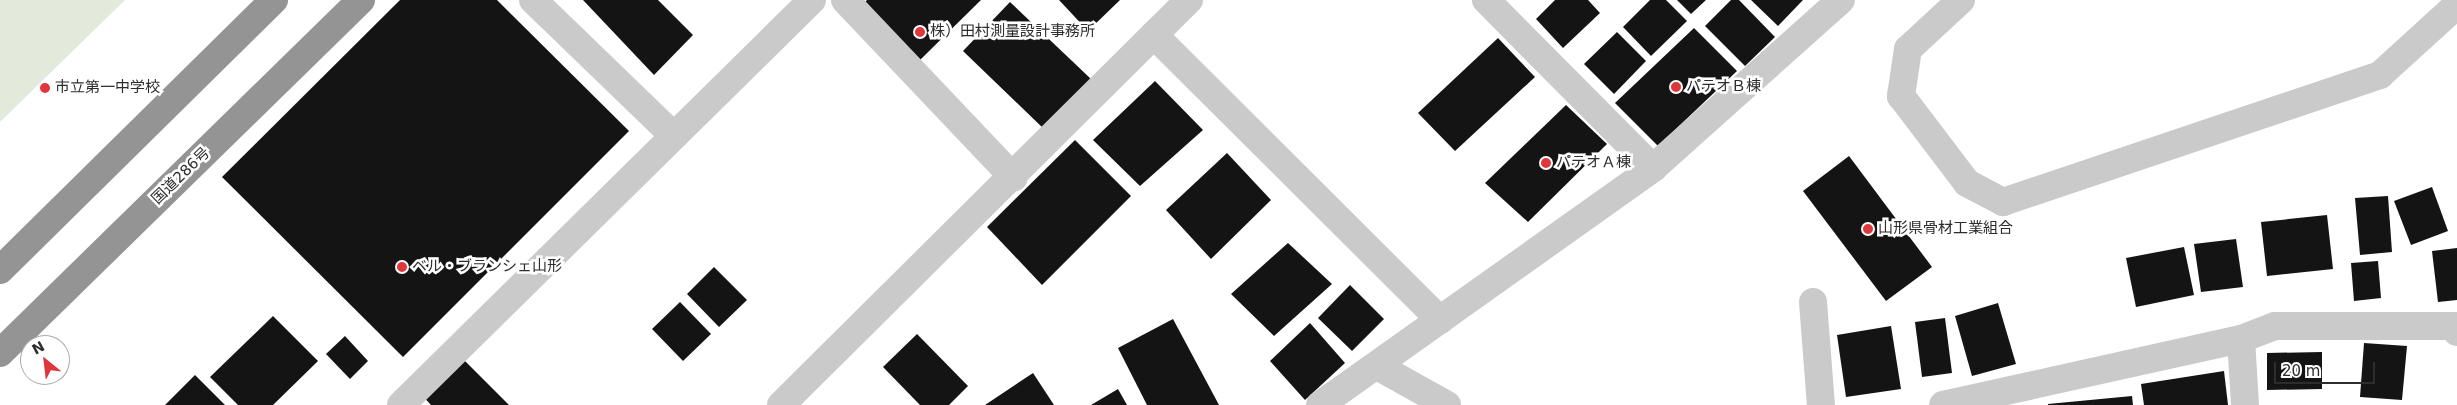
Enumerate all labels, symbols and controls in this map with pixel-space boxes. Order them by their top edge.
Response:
place label: 株）田村測量設計事務所 [930,23,1095,41]
marker: 株）田村測量設計事務所 [914,26,926,38]
place label: パテオＢ棟 [1686,78,1761,96]
place label: 市立第一中学校 [55,79,160,97]
marker: パテオＢ棟 [1670,81,1682,93]
marker: 市立第一中学校 [39,82,51,94]
street label: 国道286号 [148,144,214,208]
place label: パテオＡ棟 [1556,154,1631,172]
marker: パテオＡ棟 [1540,157,1552,169]
place label: 山形県骨材工業組合 [1878,220,2013,238]
marker: 山形県骨材工業組合 [1862,223,1874,235]
place label: ベル・ブランシェ山形 [412,258,562,276]
marker: ベル・ブランシェ山形 [396,261,408,273]
north arrow [20,335,70,385]
text: N [29,338,47,358]
scale bar [2277,352,2378,384]
text: 20 m [2282,362,2320,380]

